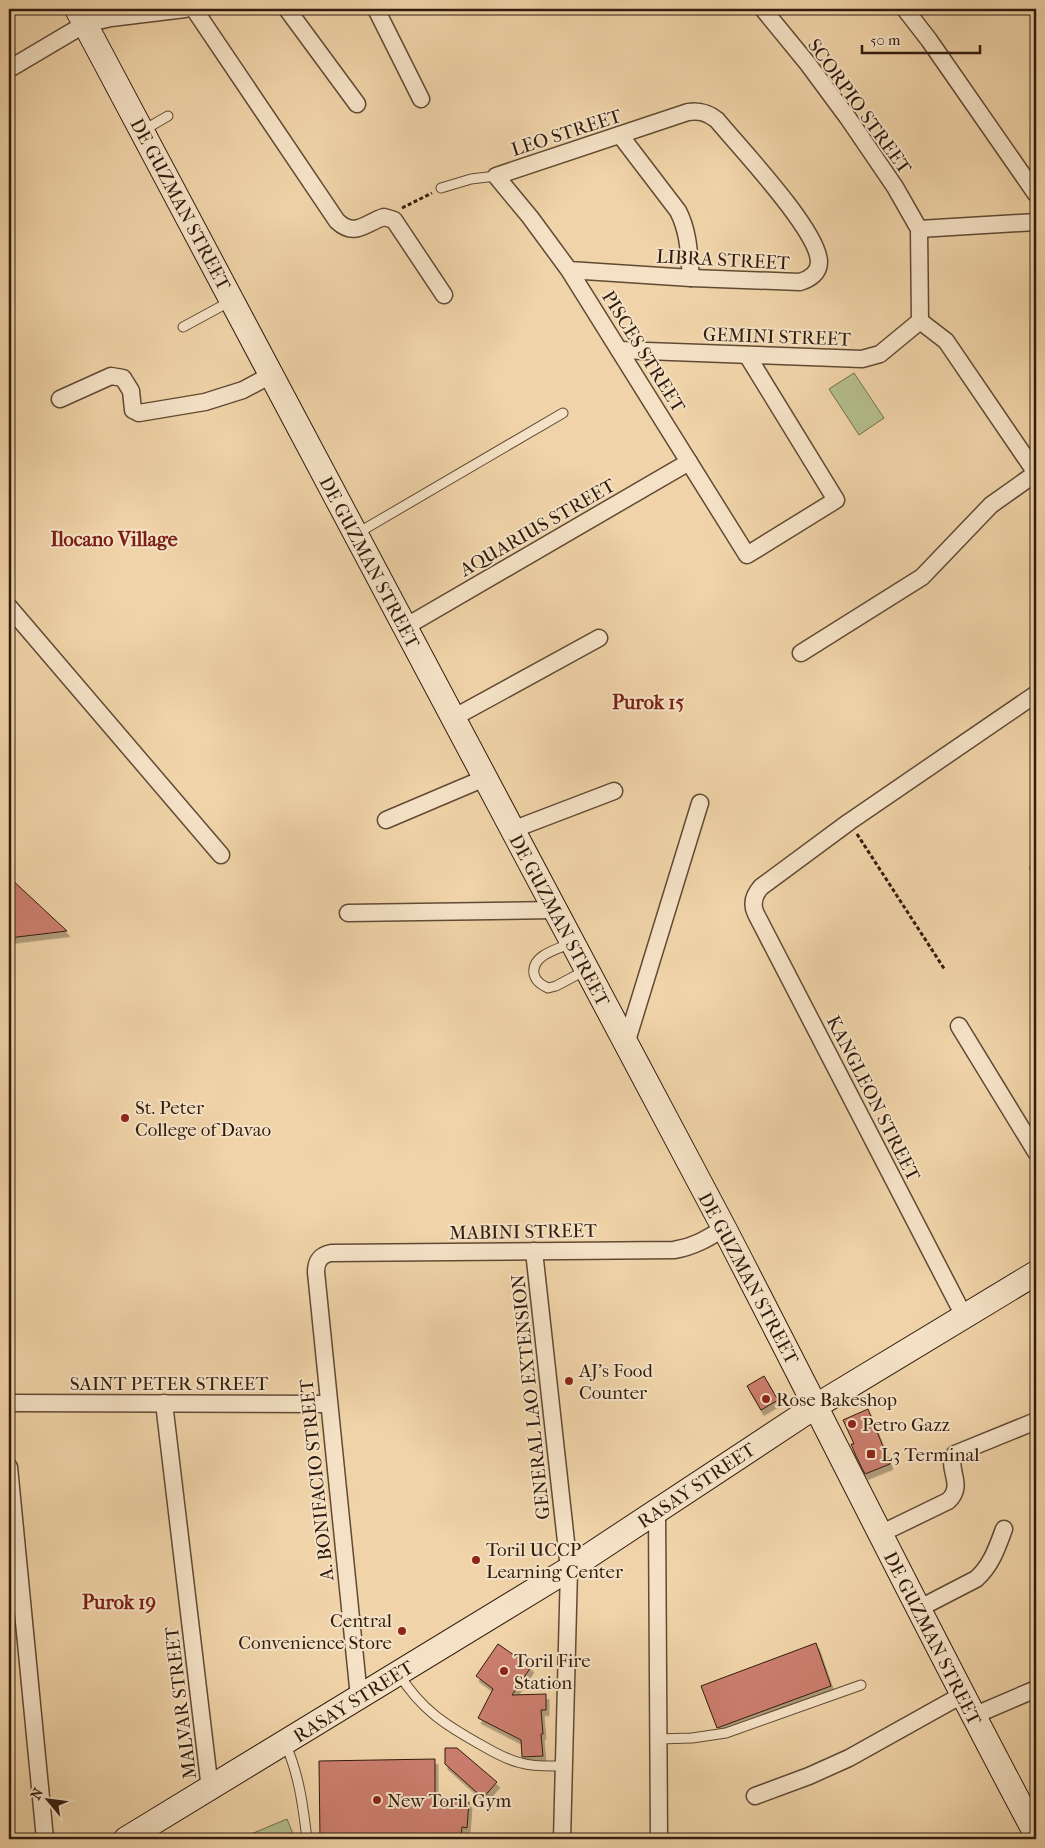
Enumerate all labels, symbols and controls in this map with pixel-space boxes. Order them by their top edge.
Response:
scale bar [862,22,980,54]
text: 50 m [870,31,901,49]
street label: SCORPIO STREET [803,35,916,178]
street label: LEO STREET [508,105,624,161]
street label: DE GUZMAN STREET [125,115,235,294]
street label: LIBRA STREET [656,246,790,274]
street label: PISCES STREET [597,287,689,417]
street label: GEMINI STREET [703,323,852,351]
street label: DE GUZMAN STREET [314,473,424,652]
street label: AQUARIUS STREET [455,474,619,582]
district label: Ilocano Village [50,528,178,551]
district label: Purok 15 [612,691,684,714]
street label: DE GUZMAN STREET [504,831,614,1010]
street label: KANGLEON STREET [822,1012,924,1185]
place label: St. Peter College of Davao [135,1097,272,1141]
marker: St. Peter College of Davao [119,1112,131,1124]
street label: DE GUZMAN STREET [693,1189,803,1368]
street label: MABINI STREET [449,1220,597,1244]
street label: GENERAL LAO EXTENSION [507,1272,555,1521]
place label: AJ's Food Counter [578,1360,653,1404]
street label: SAINT PETER STREET [70,1373,268,1395]
marker: AJ's Food Counter [563,1375,575,1387]
street label: A. BONIFACIO STREET [295,1378,339,1583]
place label: Rose Bakeshop [776,1389,897,1411]
marker: Rose Bakeshop [760,1393,772,1405]
place label: Petro Gazz [862,1414,950,1436]
marker: Petro Gazz [846,1418,858,1430]
street label: RASAY STREET [634,1438,760,1533]
place label: L3 Terminal [881,1444,980,1466]
marker: L3 Terminal [865,1448,877,1460]
place label: Toril UCCP Learning Center [486,1539,624,1583]
street label: DE GUZMAN STREET [879,1548,985,1729]
marker: Toril UCCP Learning Center [470,1554,482,1566]
district label: Purok 19 [82,1591,156,1614]
place label: Central Convenience Store [238,1610,392,1654]
street label: MALVAR STREET [161,1625,201,1780]
marker: Central Convenience Store [396,1625,408,1637]
place label: Toril Fire Station [514,1650,591,1694]
street label: RASAY STREET [290,1656,418,1747]
marker: Toril Fire Station [498,1665,510,1677]
north arrow [22,1776,72,1826]
text: N [27,1785,47,1803]
place label: New Toril Gym [387,1790,511,1812]
marker: New Toril Gym [371,1794,383,1806]

